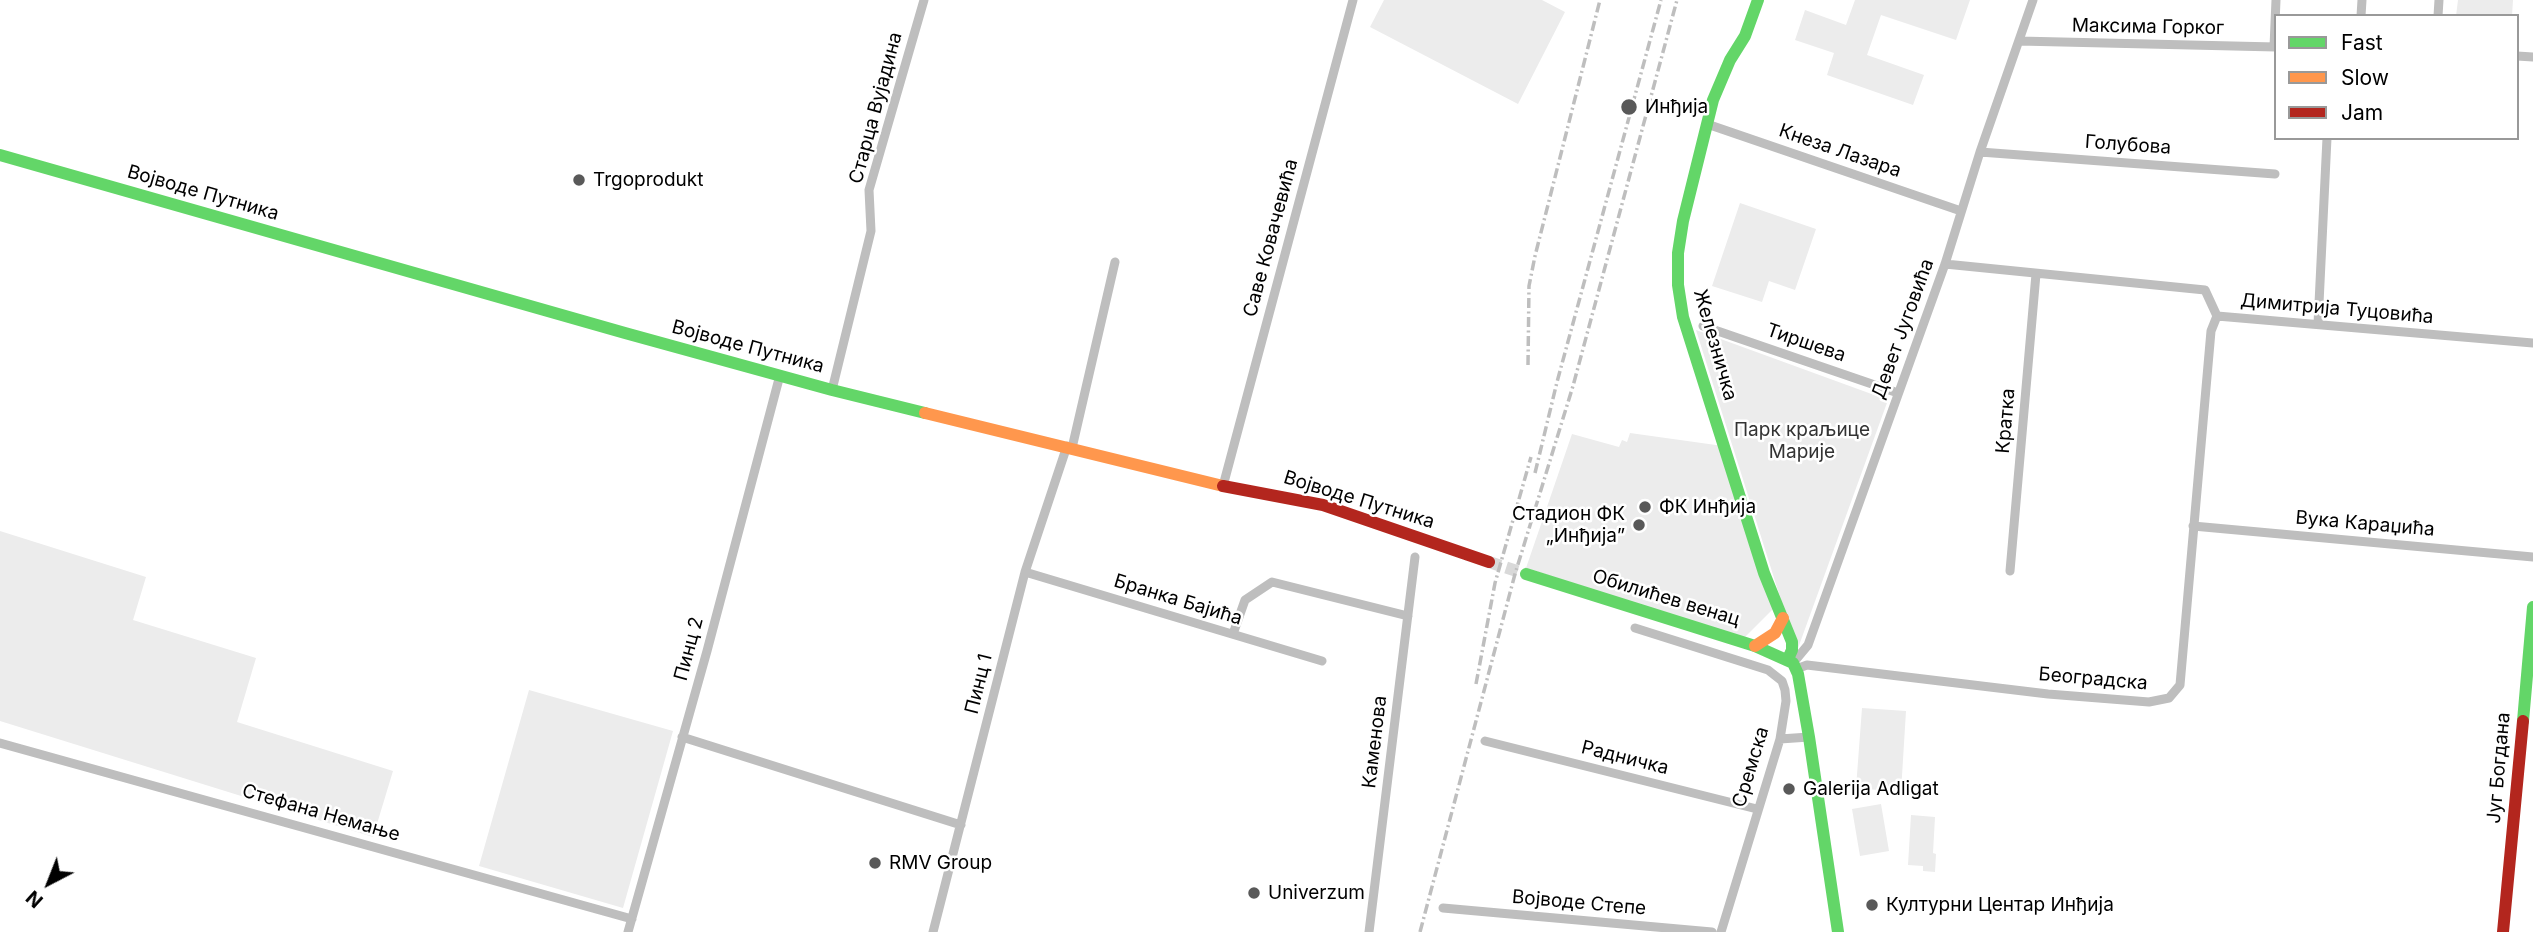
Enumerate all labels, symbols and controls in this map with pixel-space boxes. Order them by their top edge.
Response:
street label: Максима Горког [2072,14,2224,40]
legend [2274,14,2519,140]
street label: Старца Вујадина [845,30,907,186]
text: Fast [2341,30,2383,55]
text: Slow [2341,65,2389,90]
place label: Инђија [1645,96,1708,118]
marker: Инђија [1619,97,1639,117]
text: Jam [2341,100,2383,125]
street label: Кнеза Лазара [1776,119,1904,183]
street label: Голубова [2084,131,2172,159]
street label: Саве Ковачевића [1239,157,1303,319]
street label: Војводе Путника [125,160,281,226]
place label: Trgoprodukt [593,169,703,191]
marker: Trgoprodukt [571,172,587,188]
street label: Девет Југовића [1867,256,1939,402]
street label: Железничка [1688,287,1742,403]
street label: Димитрија Туцовића [2240,289,2434,329]
street label: Војводе Путника [669,316,827,378]
street label: Тиршева [1763,319,1849,367]
street label: Кратка [1992,387,2020,455]
park label: Парк краљице Марије [1734,419,1870,463]
street label: Војводе Путника [1281,466,1437,534]
place label: ФК Инђија [1659,496,1756,518]
marker: ФК Инђија [1637,499,1653,515]
place label: Стадион ФК „Инђија” [1512,503,1625,547]
street label: Вука Караџића [2294,507,2436,541]
marker: Стадион ФК „Инђија” [1631,517,1647,533]
street label: Обилићев венац [1590,565,1742,631]
street label: Бранка Бајића [1111,570,1245,630]
street label: Пинц 2 [670,615,708,683]
street label: Пинц 1 [961,652,997,716]
street label: Београдска [2037,663,2149,695]
street label: Каменова [1358,694,1392,790]
street label: Југ Богдана [2483,711,2515,825]
street label: Сремска [1728,724,1774,810]
street label: Радничка [1579,736,1671,780]
place label: Galerija Adligat [1803,778,1939,800]
street label: Стефана Немање [239,780,403,846]
marker: Galerija Adligat [1781,781,1797,797]
north arrow [14,848,84,918]
place label: RMV Group [889,852,992,874]
marker: RMV Group [867,855,883,871]
place label: Univerzum [1268,882,1365,904]
marker: Univerzum [1246,885,1262,901]
text: N [22,886,48,912]
street label: Војводе Степе [1511,886,1647,920]
place label: Културни Центар Инђија [1886,894,2114,916]
marker: Културни Центар Инђија [1864,897,1880,913]

